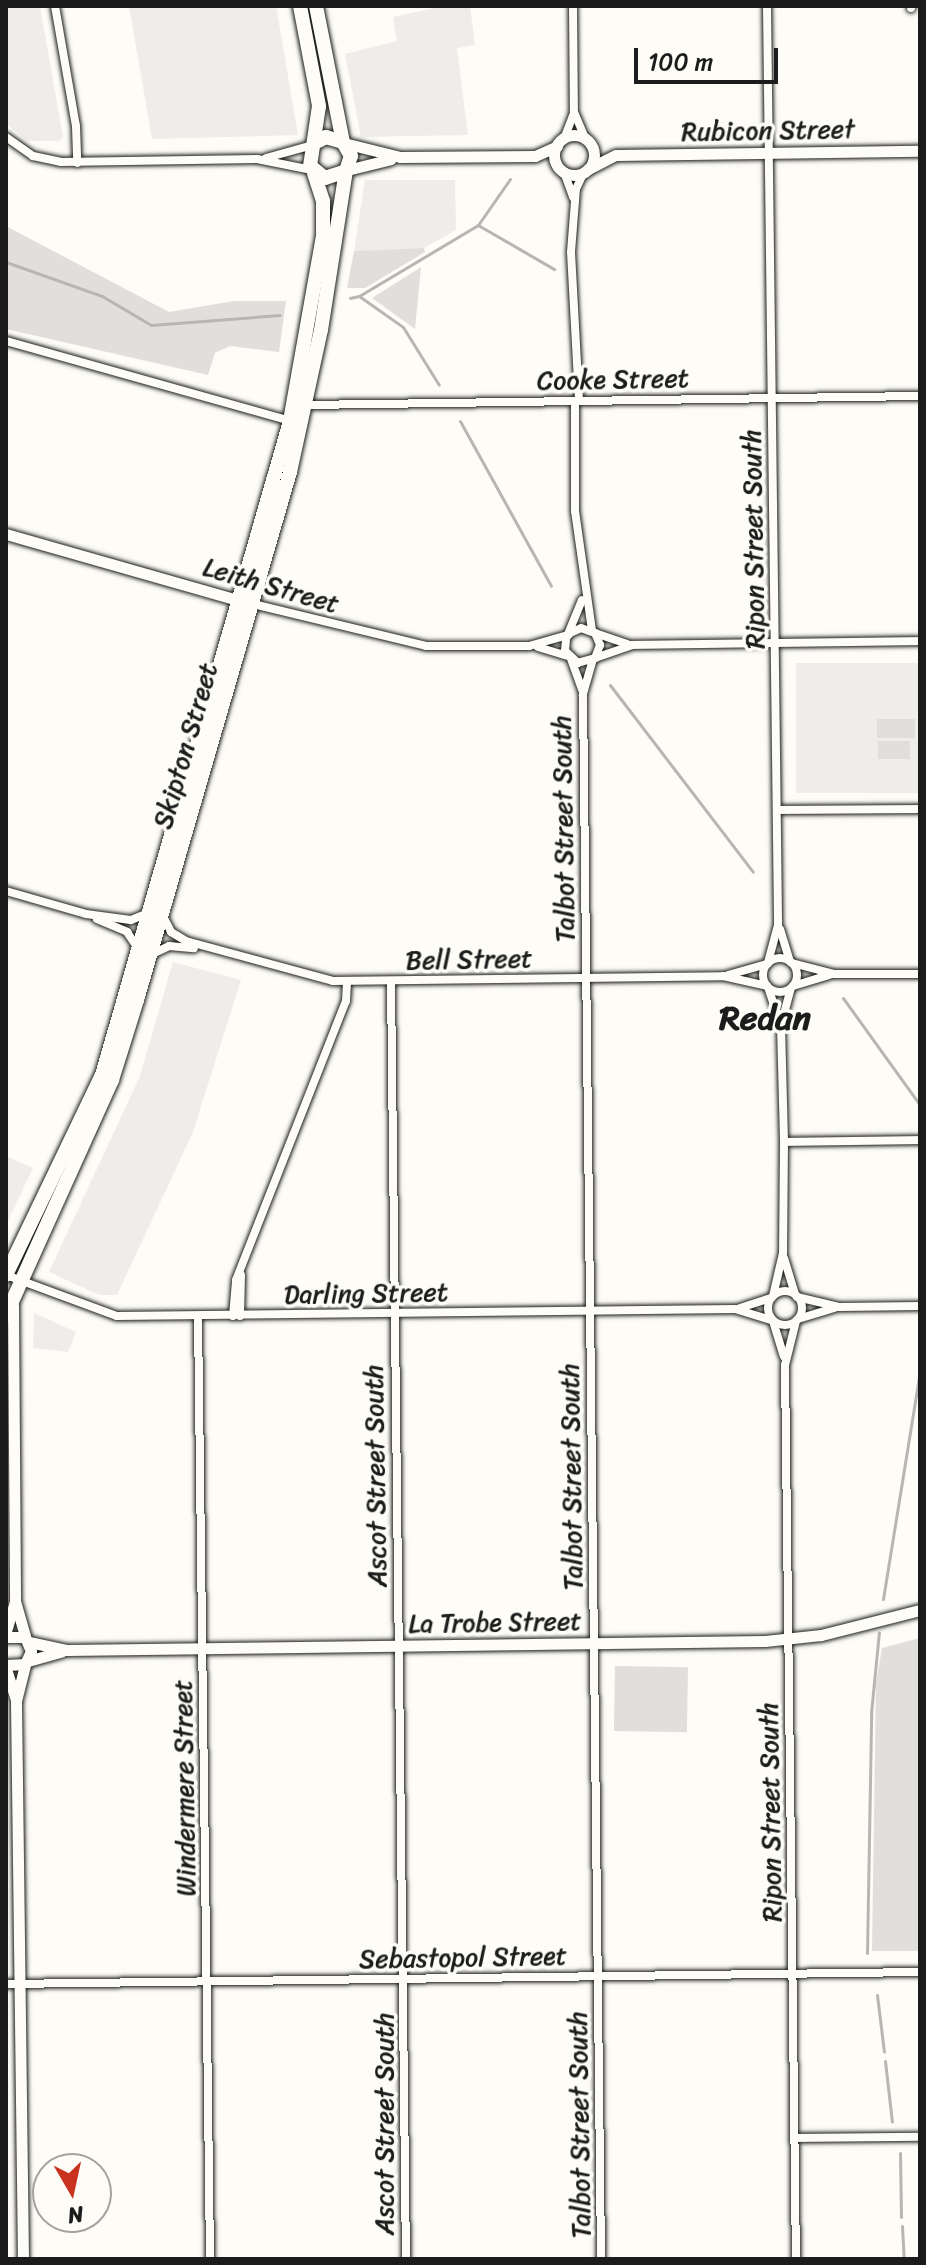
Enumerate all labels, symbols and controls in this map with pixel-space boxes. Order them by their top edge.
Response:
scale bar [638,32,782,82]
text: 100 m [648,41,713,83]
street label: Rubicon Street [681,114,855,148]
street label: Cooke Street [537,363,689,397]
street label: Ripon Street South [736,428,772,650]
street label: Leith Street [199,552,343,620]
street label: Skipton Street [147,659,225,833]
street label: Talbot Street South [546,715,582,943]
street label: Bell Street [405,943,533,977]
district label: Redan [719,999,811,1039]
street label: Darling Street [284,1277,448,1311]
street label: Talbot Street South [554,1363,590,1591]
street label: Ascot Street South [358,1364,394,1588]
street label: La Trobe Street [406,1606,584,1640]
street label: Windermere Street [168,1679,202,1897]
street label: Ripon Street South [753,1701,789,1923]
street label: Sebastopol Street [358,1941,568,1975]
street label: Talbot Street South [562,2011,598,2239]
street label: Ascot Street South [369,2012,401,2236]
north arrow [32,2153,112,2233]
text: N [65,2195,86,2236]

